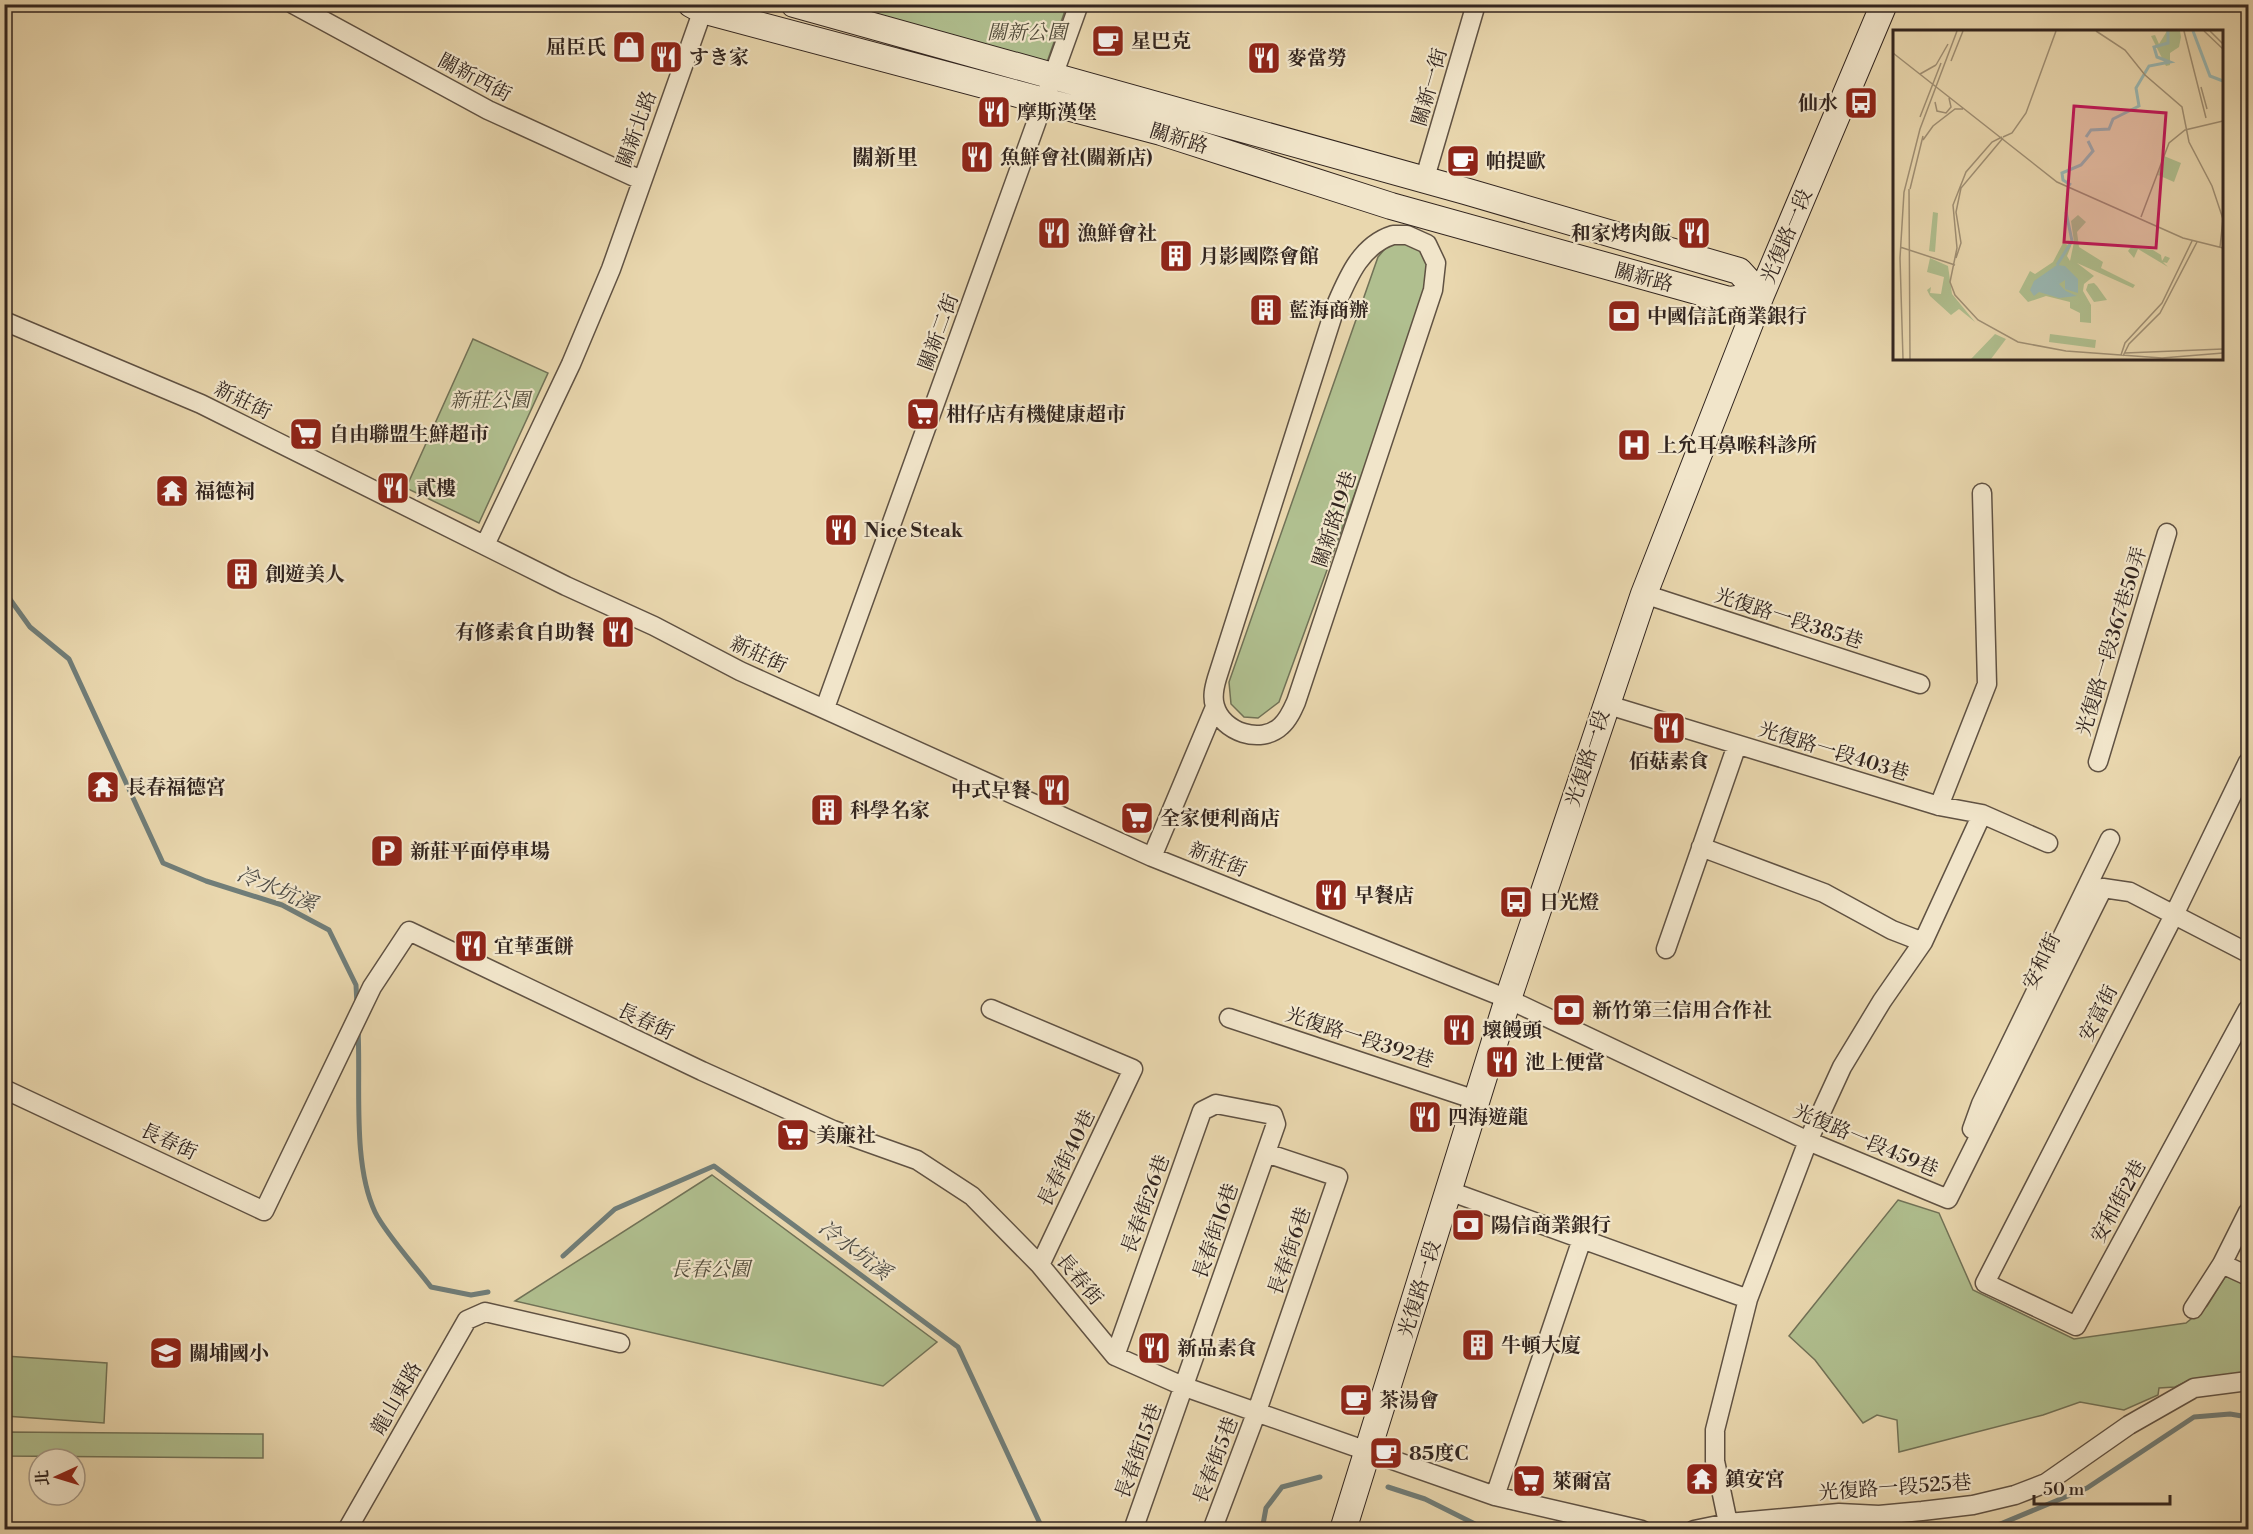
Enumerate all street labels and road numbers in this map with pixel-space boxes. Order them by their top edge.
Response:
street label: 關新一街 [1407,46,1453,129]
street label: 關新西街 [433,49,515,108]
street label: 關新北路 [612,88,663,171]
street label: 關新路 [1146,119,1211,160]
street label: 光復路一段 [1756,186,1818,287]
street label: 關新路 [1611,259,1676,298]
street label: 關新二街 [914,291,965,374]
street label: 新莊街 [210,377,275,426]
street label: 關新路19巷 [1308,468,1363,571]
street label: 光復路一段367巷50弄 [2072,544,2153,739]
street label: 光復路一段385巷 [1711,584,1866,655]
street label: 新莊街 [726,631,791,679]
street label: 光復路一段 [1561,707,1616,810]
street label: 光復路一段403巷 [1755,718,1912,787]
street label: 新莊街 [1185,838,1250,883]
street label: 安和街 [2018,929,2067,994]
street label: 安富街 [2075,981,2124,1046]
street label: 長春街 [613,998,678,1046]
street label: 光復路一段392巷 [1282,1003,1437,1074]
street label: 光復路一段459巷 [1789,1100,1942,1183]
street label: 長春街40巷 [1033,1106,1102,1211]
street label: 長春街 [136,1118,201,1166]
street label: 長春街26巷 [1117,1152,1176,1257]
street label: 安和街2巷 [2086,1156,2152,1248]
street label: 長春街16巷 [1188,1180,1245,1283]
street label: 長春街6巷 [1264,1204,1317,1299]
street label: 光復路一段 [1394,1238,1447,1341]
street label: 長春街 [1050,1249,1108,1311]
street label: 龍山東路 [366,1358,428,1440]
street label: 長春街15巷 [1111,1400,1168,1503]
street label: 長春街5巷 [1188,1414,1244,1508]
street label: 光復路一段525巷 [1818,1471,1973,1506]

